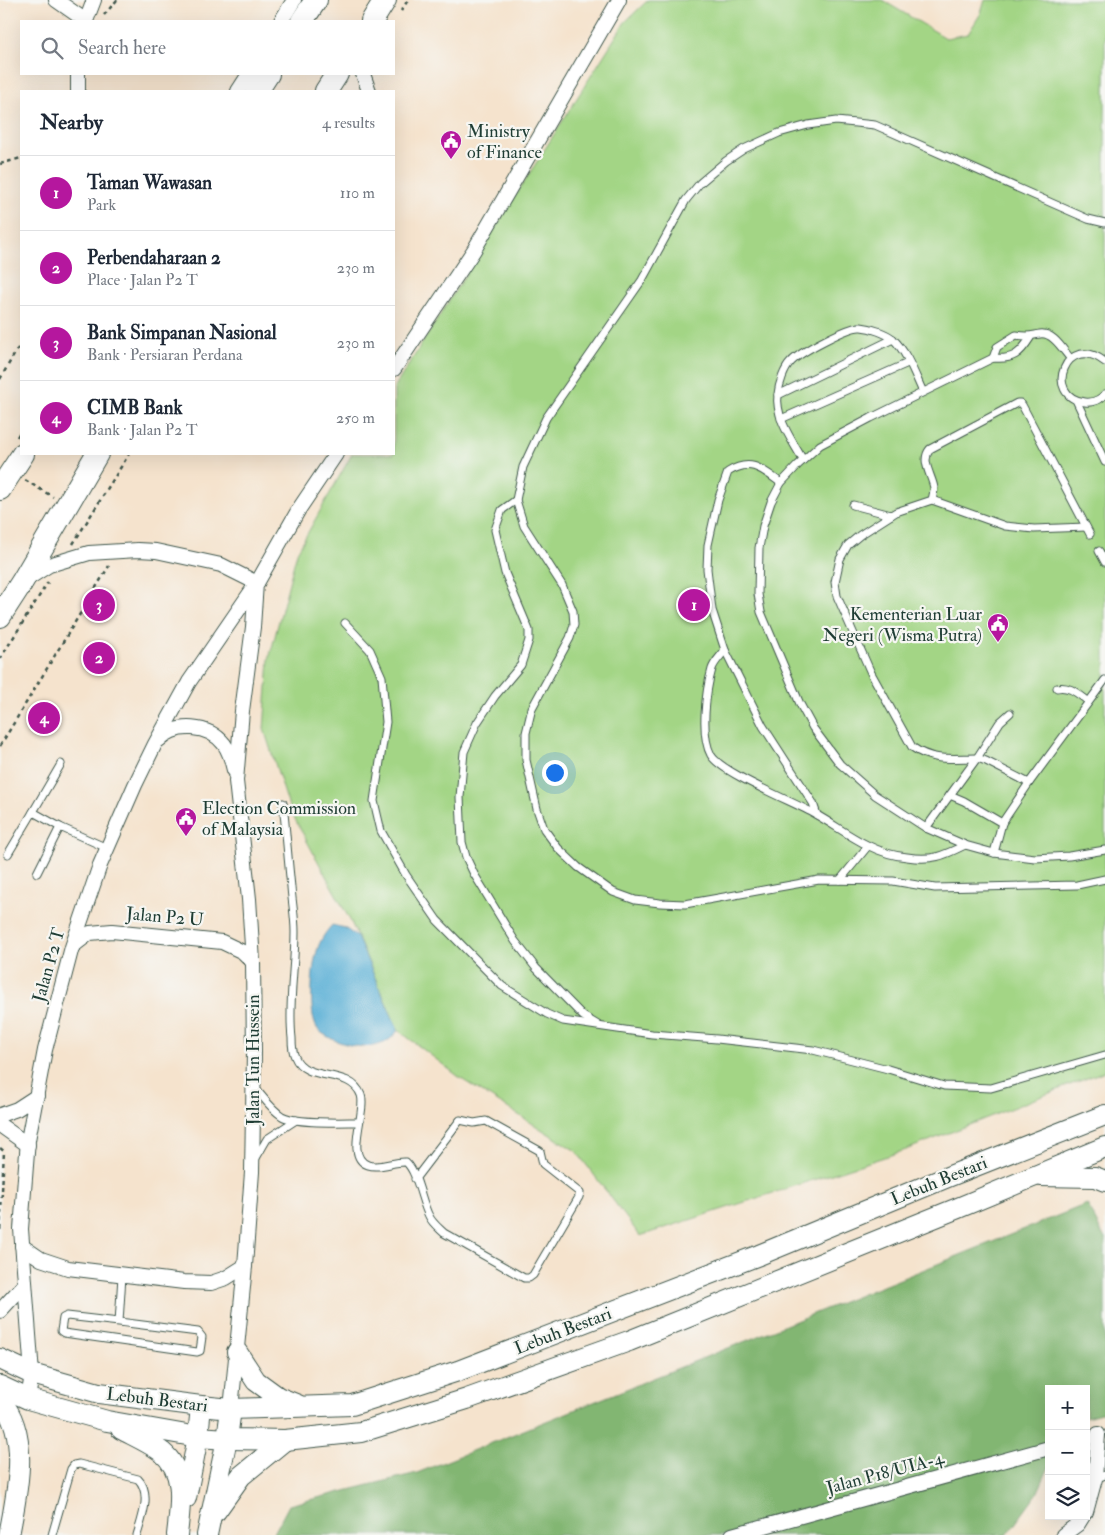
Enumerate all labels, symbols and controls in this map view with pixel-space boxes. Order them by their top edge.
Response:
search box [20,20,395,75]
icon: search [38,34,66,62]
text: Search here [78,36,166,60]
text: Nearby [40,109,103,136]
text: 4 results [322,113,375,133]
place label: Ministry of Finance [467,120,542,164]
public building icon: Ministry of Finance [439,129,463,160]
text: Taman Wawasan [87,171,212,195]
text: 1 [53,183,59,203]
text: 110 m [340,183,375,203]
text: Park [87,195,116,215]
text: Perbendaharaan 2 [87,246,221,270]
text: 2 [52,258,60,278]
text: 230 m [337,258,375,278]
text: Place · Jalan P2 T [87,270,198,290]
text: Bank Simpanan Nasional [87,321,277,345]
text: 3 [53,333,59,353]
text: 230 m [337,333,375,353]
text: Bank · Persiaran Perdana [87,345,243,365]
text: CIMB Bank [87,396,183,420]
text: 4 [52,408,60,428]
text: 250 m [336,408,375,428]
text: Bank · Jalan P2 T [87,420,198,440]
pin: 3 [83,586,115,624]
pin: 1 [678,586,710,624]
place label: Kementerian Luar Negeri (Wisma Putra) [823,603,982,647]
public building icon: Kementerian Luar Negeri (Wisma Putra) [986,612,1010,643]
pin: 2 [83,639,115,677]
pin: 4 [28,699,60,737]
your location [542,760,568,786]
place label: Election Commission of Malaysia [202,797,356,841]
public building icon: Election Commission of Malaysia [174,806,198,837]
street label: Jalan P2 U [124,902,205,932]
street label: Jalan P2 T [27,925,71,1006]
street label: Jalan Tun Hussein [242,994,265,1127]
street label: Lebuh Bestari [887,1151,991,1211]
street label: Lebuh Bestari [511,1302,615,1360]
street label: Lebuh Bestari [105,1382,209,1418]
map controls [1045,1385,1090,1520]
button: + [1045,1385,1090,1430]
button: − [1045,1430,1090,1475]
street label: Jalan P18/UIA-4 [823,1446,947,1500]
button: layers [1045,1475,1090,1520]

